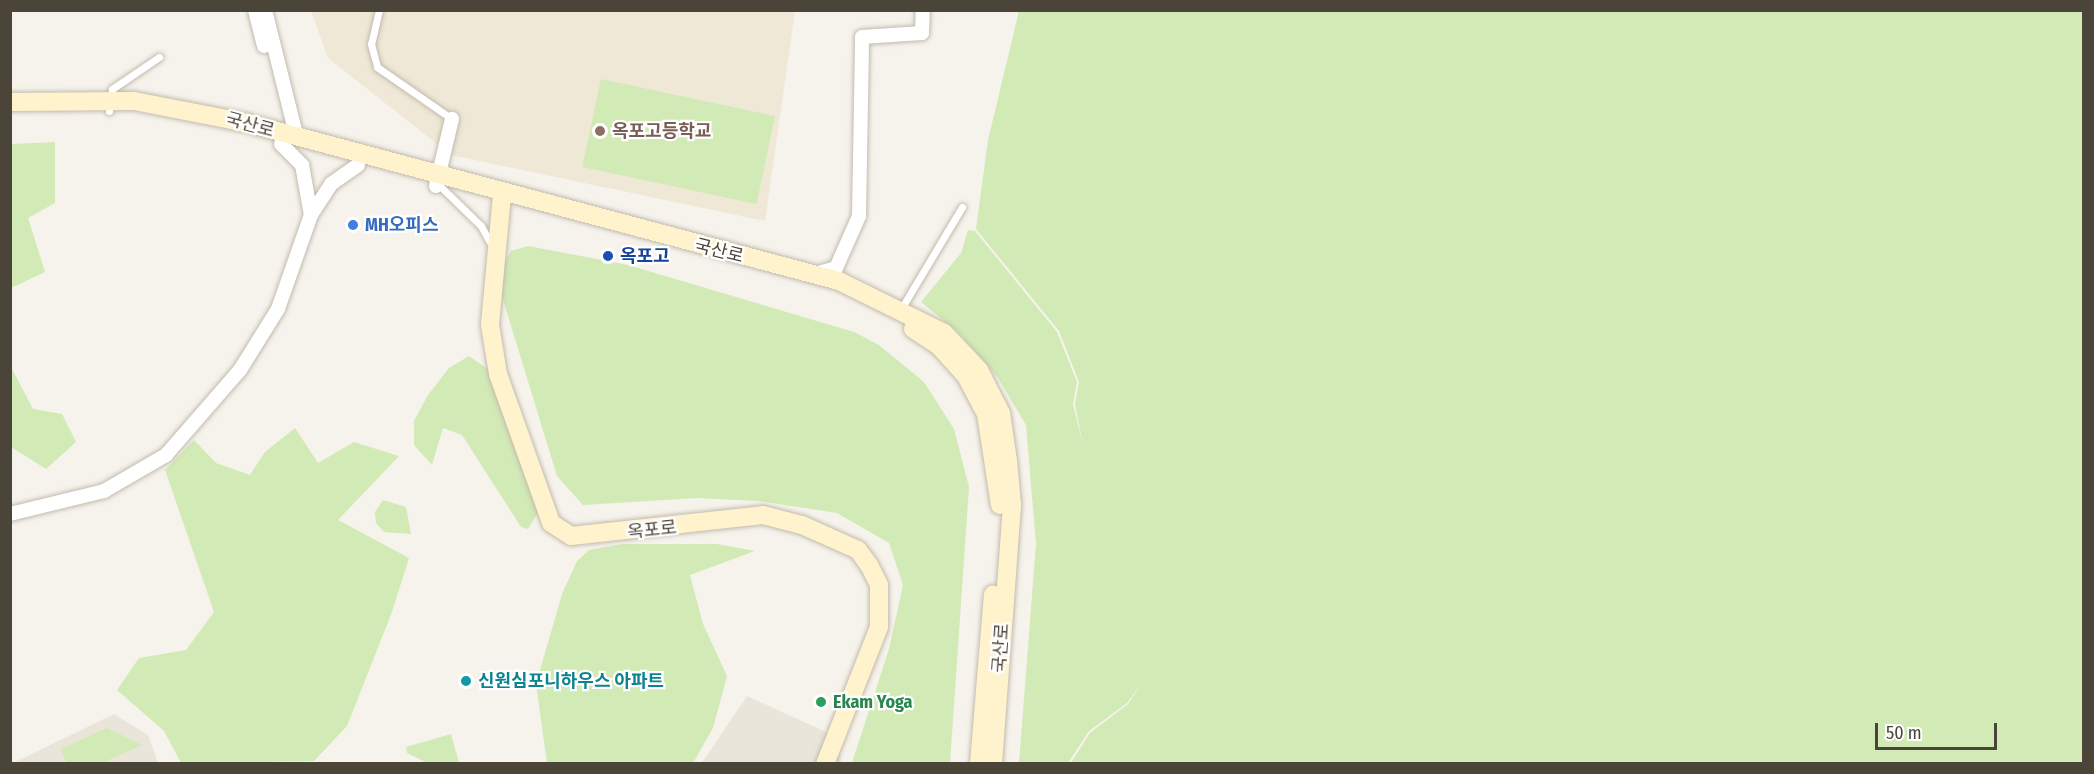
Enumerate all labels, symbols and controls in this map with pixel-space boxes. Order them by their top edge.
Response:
street label: 국산로 [223,108,277,142]
place label: 옥포고등학교 [612,120,711,142]
marker: 옥포고등학교 [593,124,607,138]
place label: MH오피스 [365,214,438,236]
marker: MH오피스 [346,218,360,232]
street label: 국산로 [692,235,746,267]
place label: 옥포고 [620,245,670,267]
marker: 옥포고 [601,249,615,263]
street label: 옥포로 [626,517,678,543]
street label: 국산로 [988,622,1014,674]
place label: 신원심포니하우스 아파트 [478,670,664,692]
marker: 신원심포니하우스 아파트 [459,674,473,688]
place label: Ekam Yoga [833,691,913,713]
marker: Ekam Yoga [814,695,828,709]
scale bar [1878,711,2000,749]
text: 50 m [1886,722,1922,744]

